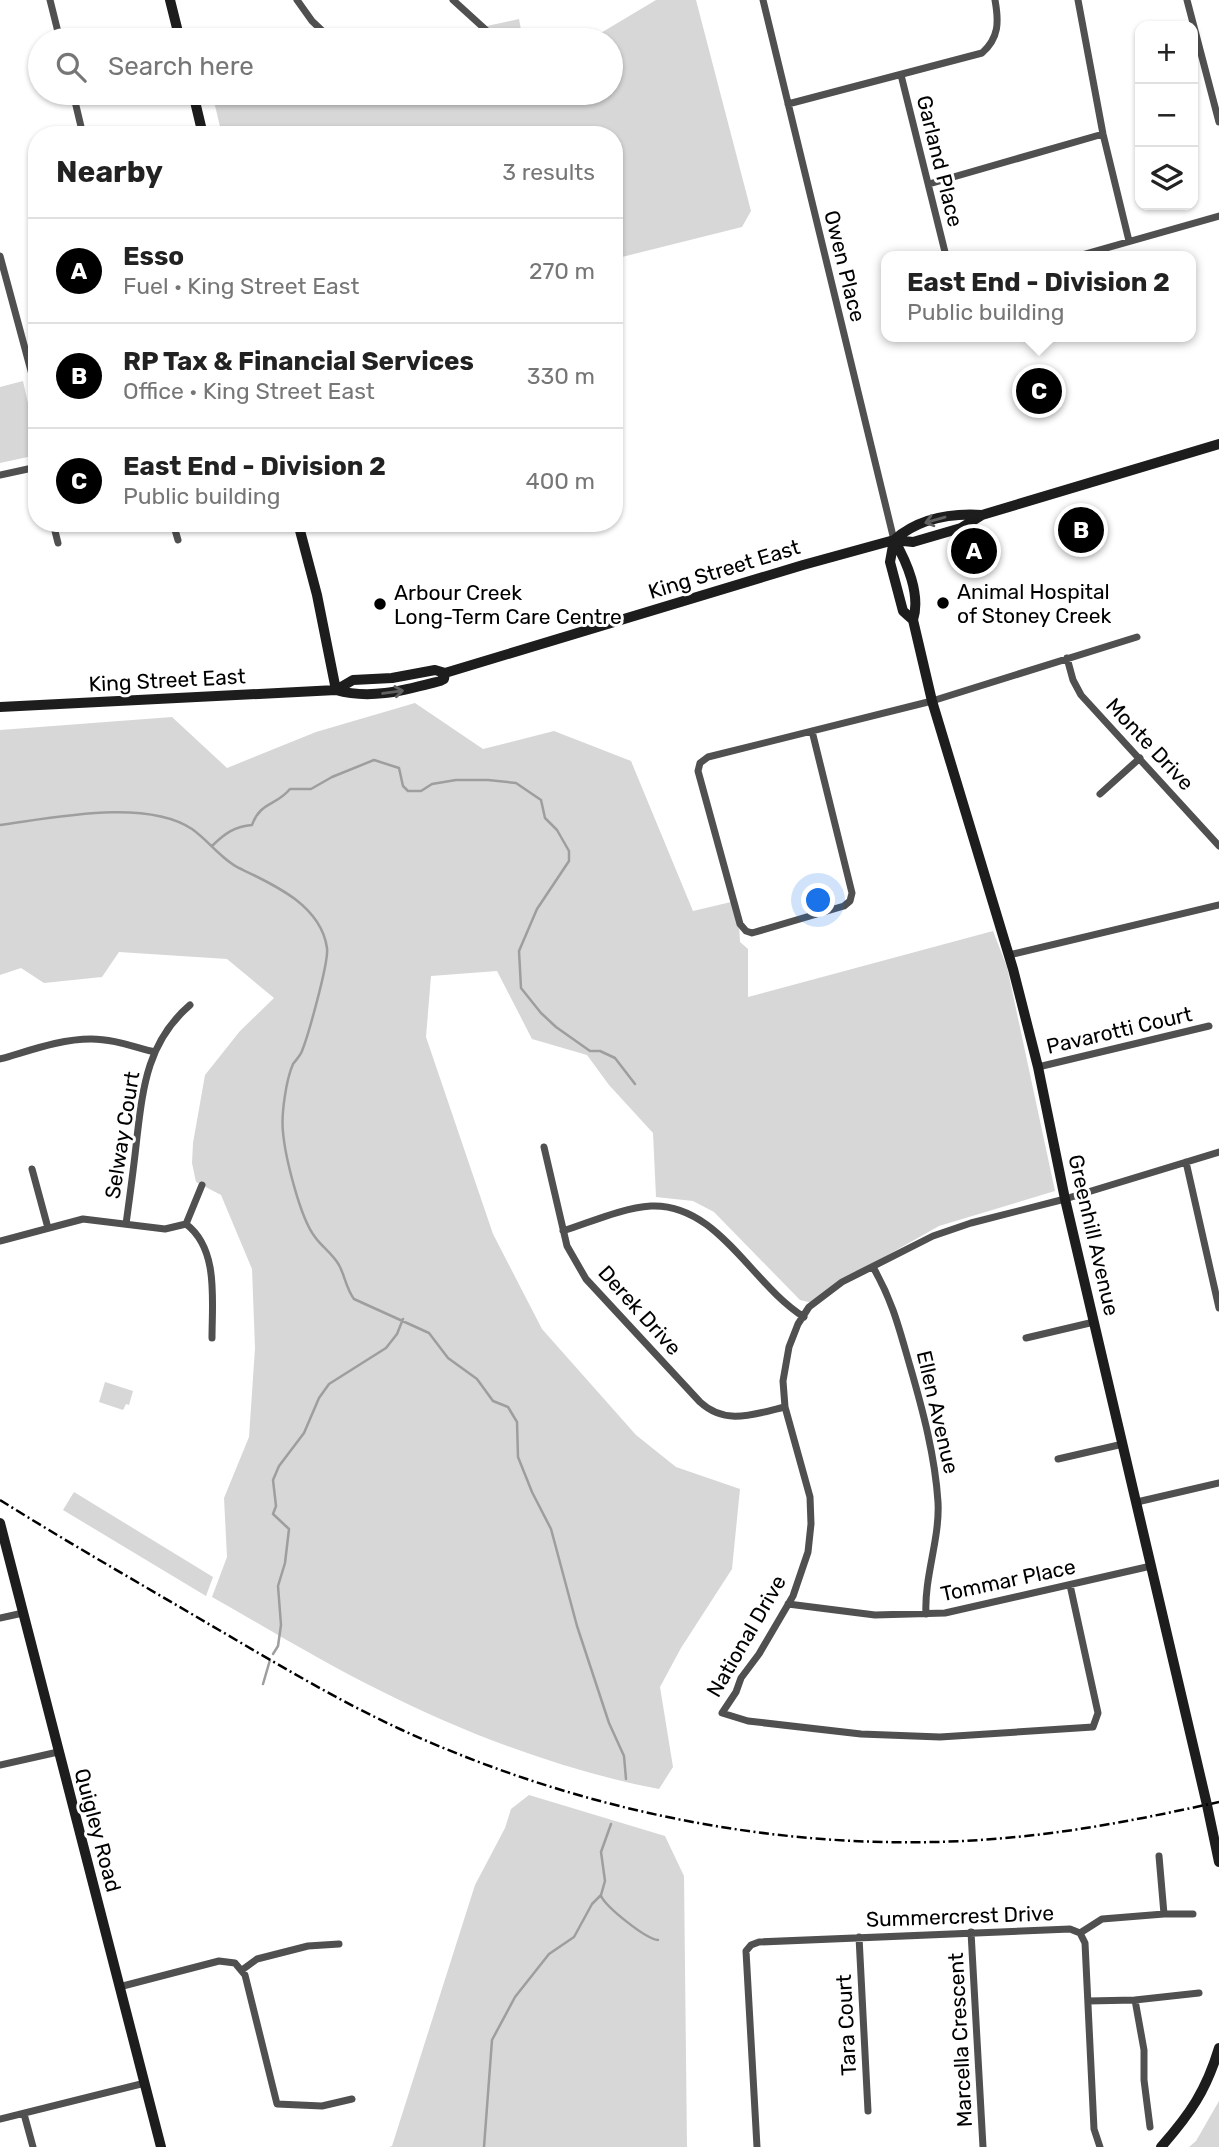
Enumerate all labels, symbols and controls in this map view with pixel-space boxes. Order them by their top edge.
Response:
map controls [1135,21,1198,210]
button: + [1135,21,1198,84]
search box [28,28,623,105]
icon: search [52,48,90,86]
text: Search here [108,51,254,82]
button: − [1135,84,1198,147]
street label: Garland Place [912,93,968,229]
button: layers [1135,147,1198,210]
text: Nearby [56,154,163,190]
text: 3 results [502,158,595,186]
street label: Owen Place [819,208,871,324]
text: Esso [123,241,184,272]
popup [881,251,1196,342]
text: A [71,257,87,285]
text: 270 m [529,257,595,285]
text: East End - Division 2 [907,267,1170,298]
text: Fuel · King Street East [123,272,360,300]
text: Public building [907,298,1064,326]
text: RP Tax & Financial Services [123,346,474,377]
text: B [71,362,87,390]
text: 330 m [527,362,595,390]
pin: C [1016,365,1062,417]
text: Office · King Street East [123,377,375,405]
text: East End - Division 2 [123,451,386,482]
text: C [71,467,87,495]
text: 400 m [525,467,595,495]
text: Public building [123,482,280,510]
pin: B [1058,504,1104,556]
one-way arrow [925,514,947,527]
pin: A [951,525,997,577]
street label: King Street East [645,534,803,604]
place label: Animal Hospital of Stoney Creek [957,579,1112,628]
place label: Arbour Creek Long-Term Care Centre [394,580,622,629]
marker: Animal Hospital of Stoney Creek [935,595,951,611]
marker: Arbour Creek Long-Term Care Centre [372,596,388,612]
street label: King Street East [88,663,246,697]
one-way arrow [382,685,404,698]
street label: Monte Drive [1101,693,1199,795]
your location [801,883,835,917]
street label: Pavarotti Court [1044,1001,1194,1059]
street label: Selway Court [100,1069,144,1201]
street label: Greenhill Avenue [1063,1152,1125,1318]
street label: Derek Drive [593,1260,687,1360]
street label: Ellen Avenue [912,1348,964,1476]
street label: Tommar Place [938,1553,1078,1607]
street label: National Drive [701,1571,791,1701]
street label: Quigley Road [70,1765,126,1895]
street label: Summercrest Drive [865,1900,1055,1932]
street label: Marcella Crescent [943,1952,977,2128]
street label: Tara Court [831,1974,861,2076]

